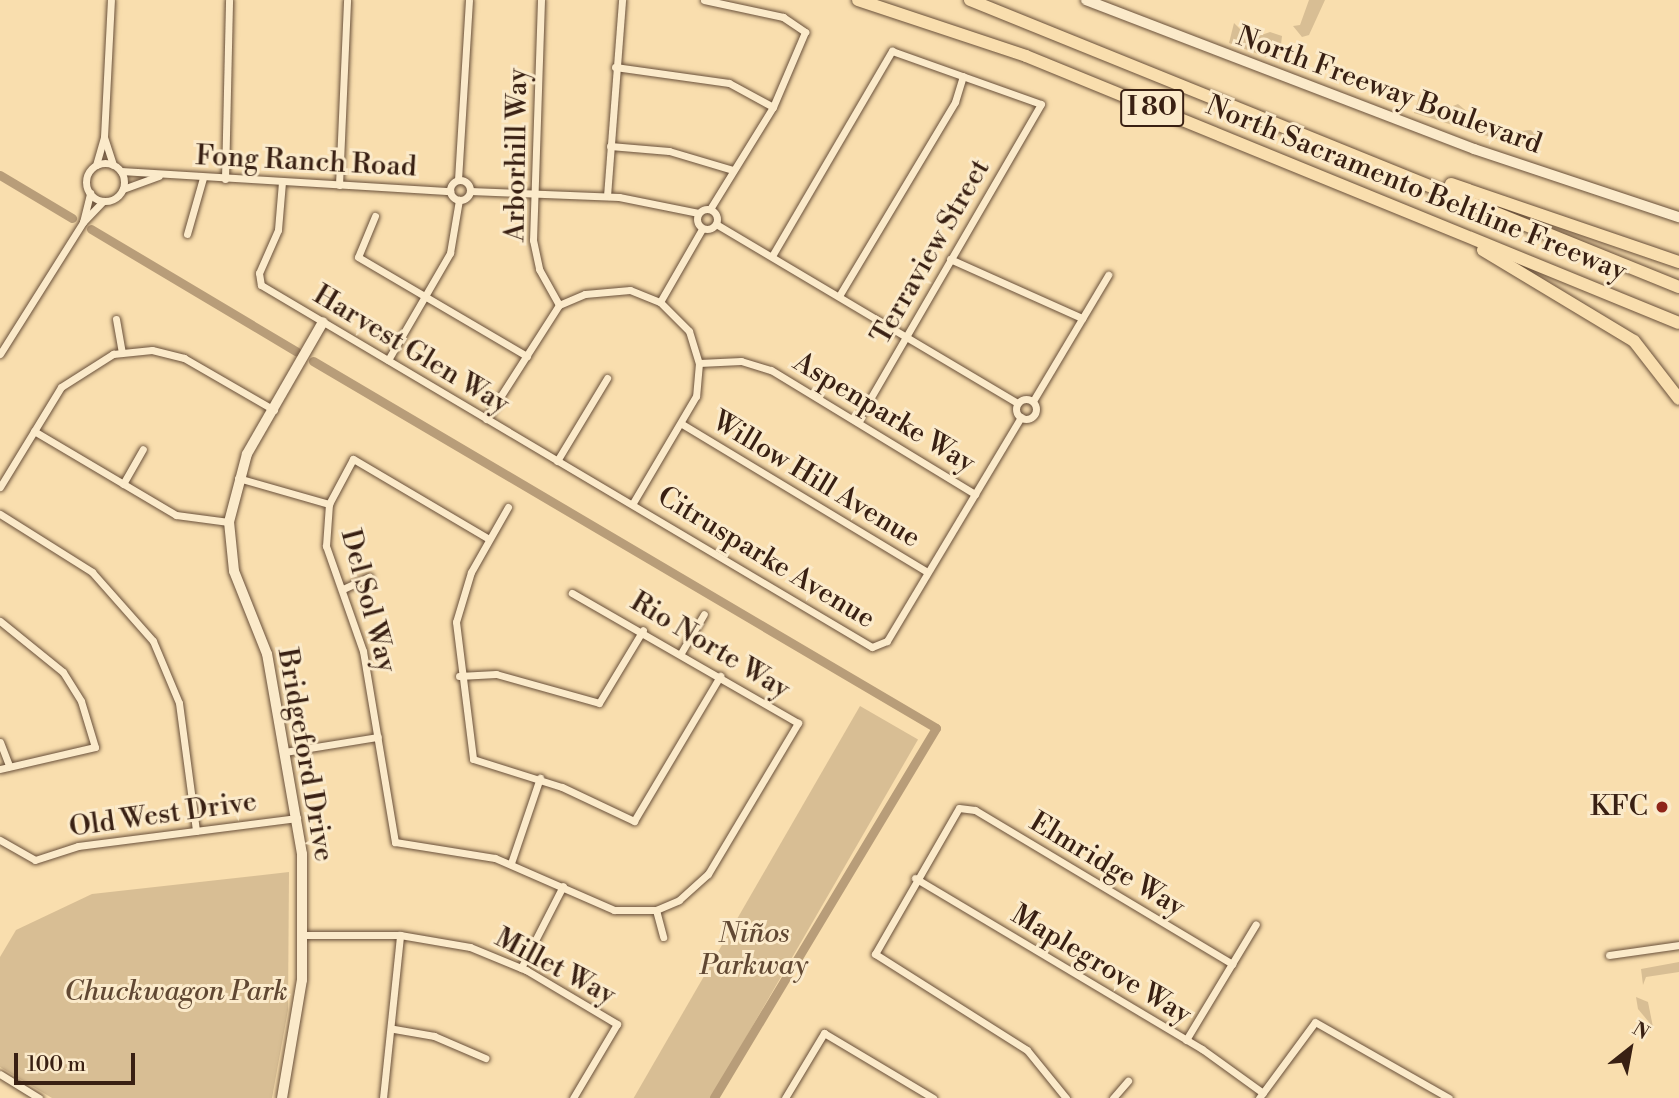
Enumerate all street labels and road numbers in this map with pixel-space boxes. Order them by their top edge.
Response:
street label: North Freeway Boulevard [1232,20,1546,162]
street label: Arborhill Way [499,68,535,242]
road number: I 80 [1119,86,1185,130]
street label: North Sacramento Beltline Freeway [1201,89,1631,289]
street label: Fong Ranch Road [195,139,417,185]
street label: Terraview Street [864,153,998,351]
street label: Harvest Glen Way [307,278,515,422]
street label: Aspenparke Way [787,346,981,480]
street label: Willow Hill Avenue [706,405,926,555]
street label: Citrusparke Avenue [651,480,881,636]
street label: Del Sol Way [333,526,403,676]
street label: Rio Norte Way [624,585,796,707]
street label: Bridgeford Drive [270,646,340,864]
street label: Old West Drive [67,785,259,845]
street label: Elmridge Way [1023,805,1191,925]
street label: Maplegrove Way [1005,898,1197,1032]
street label: Millet Way [489,921,621,1013]

